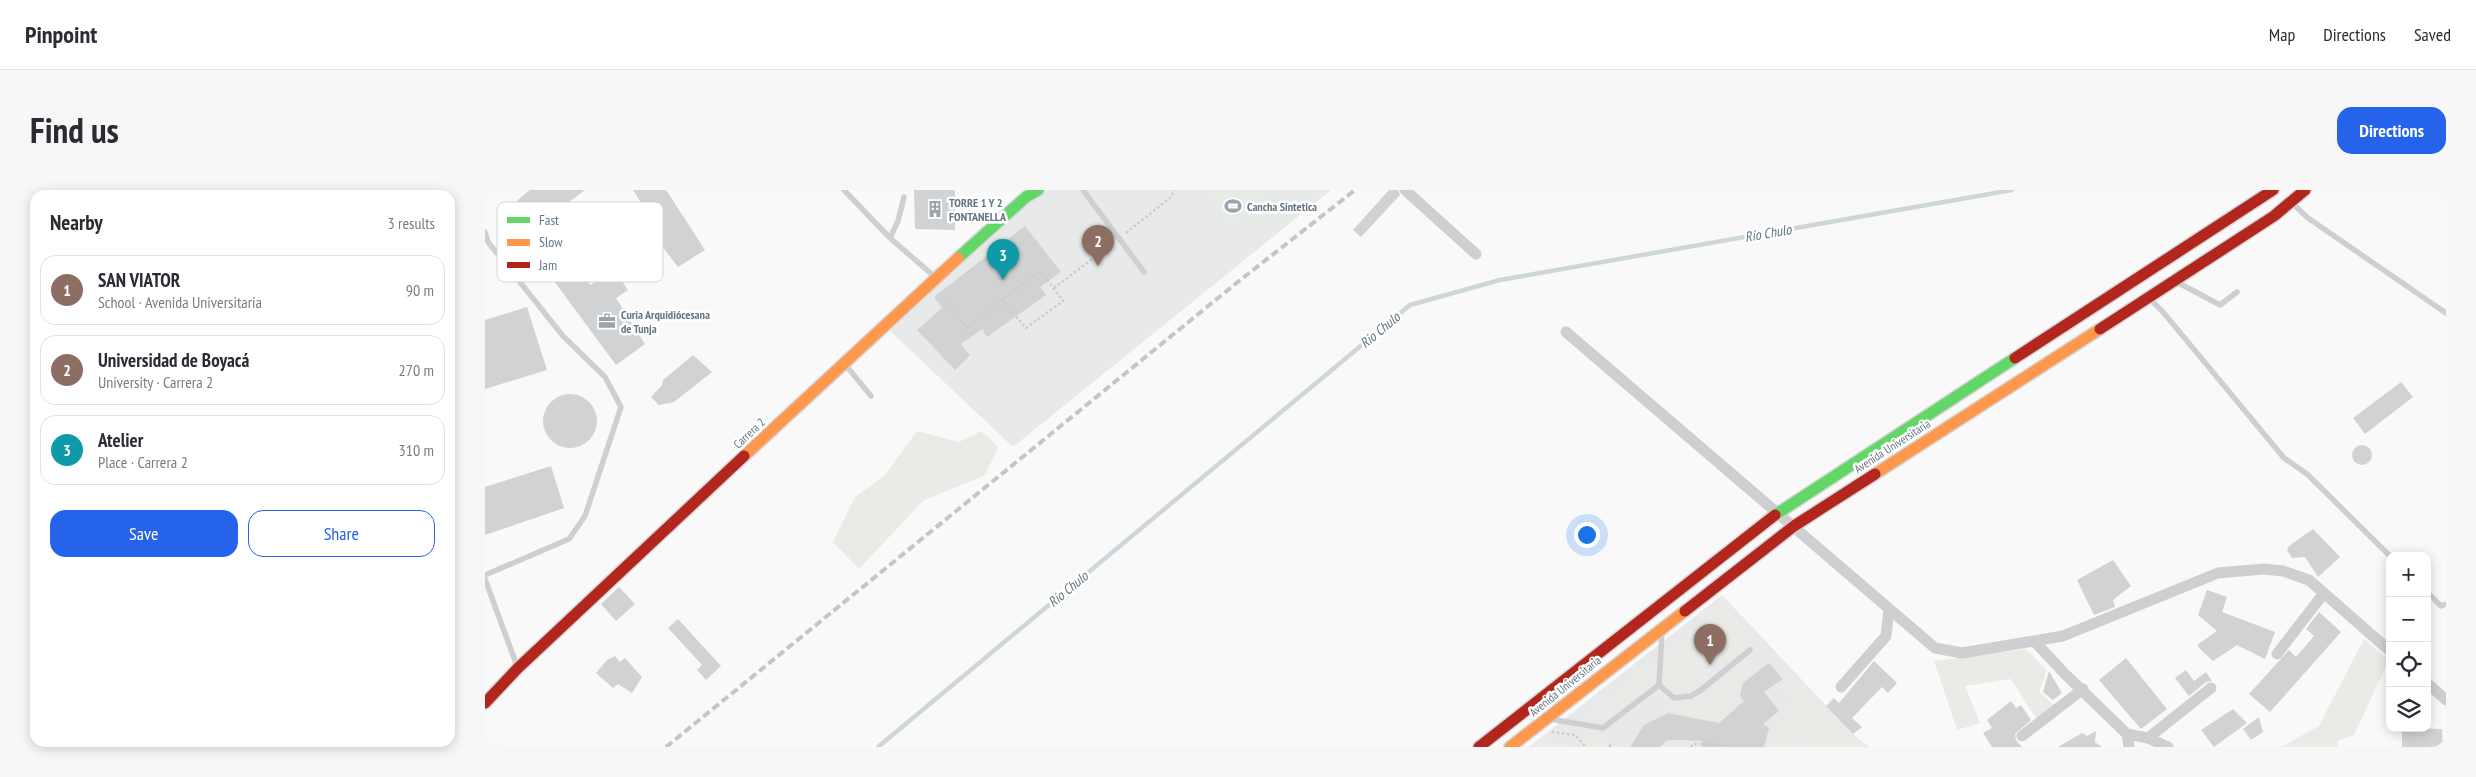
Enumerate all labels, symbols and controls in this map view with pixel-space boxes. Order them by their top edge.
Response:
text: Pinpoint [25,19,97,50]
text: Map [2269,23,2295,46]
text: Directions [2323,23,2386,46]
text: Saved [2414,23,2451,46]
text: Find us [30,107,119,153]
button: Directions [2337,107,2446,154]
place label: TORRE 1 Y 2 FONTANELLA [949,195,1007,224]
sports icon: Cancha Sintetica [1223,196,1243,216]
building icon: TORRE 1 Y 2 FONTANELLA [925,199,945,219]
place label: Cancha Sintetica [1247,199,1317,214]
legend [497,202,663,282]
text: Nearby [50,209,103,236]
text: Fast [539,211,559,229]
text: 3 results [388,213,435,233]
water label: Río Chulo [1743,220,1794,246]
pin: 2 [1082,225,1114,266]
text: Slow [539,233,563,251]
pin: 3 [987,239,1019,280]
text: Jam [538,256,557,274]
text: SAN VIATOR [98,268,180,292]
text: 1 [63,280,71,300]
text: 90 m [406,280,434,300]
text: School · Avenida Universitaria [98,292,262,312]
place label: Curia Arquidiócesana de Tunja [621,307,710,336]
water label: Río Chulo [1356,307,1404,352]
office icon: Curia Arquidiócesana de Tunja [597,311,617,331]
text: Universidad de Boyacá [98,348,249,372]
text: 2 [63,360,71,380]
text: 270 m [399,360,434,380]
text: University · Carrera 2 [98,372,213,392]
street label: Carrera 2 [730,415,768,451]
street label: Avenida Universitaria [1851,416,1933,476]
text: Atelier [98,428,143,452]
text: 3 [63,440,71,460]
text: 310 m [399,440,434,460]
text: Place · Carrera 2 [98,452,188,472]
button: Save [50,510,238,557]
button: Share [248,510,435,557]
your location [1574,522,1600,548]
map controls [2386,552,2431,732]
button: + [2386,552,2431,597]
water label: Río Chulo [1044,566,1092,611]
button: − [2386,597,2431,642]
pin: 1 [1694,624,1726,665]
button: locate [2386,642,2431,687]
street label: Avenida Universitaria [1526,652,1604,719]
button: layers [2386,687,2431,732]

